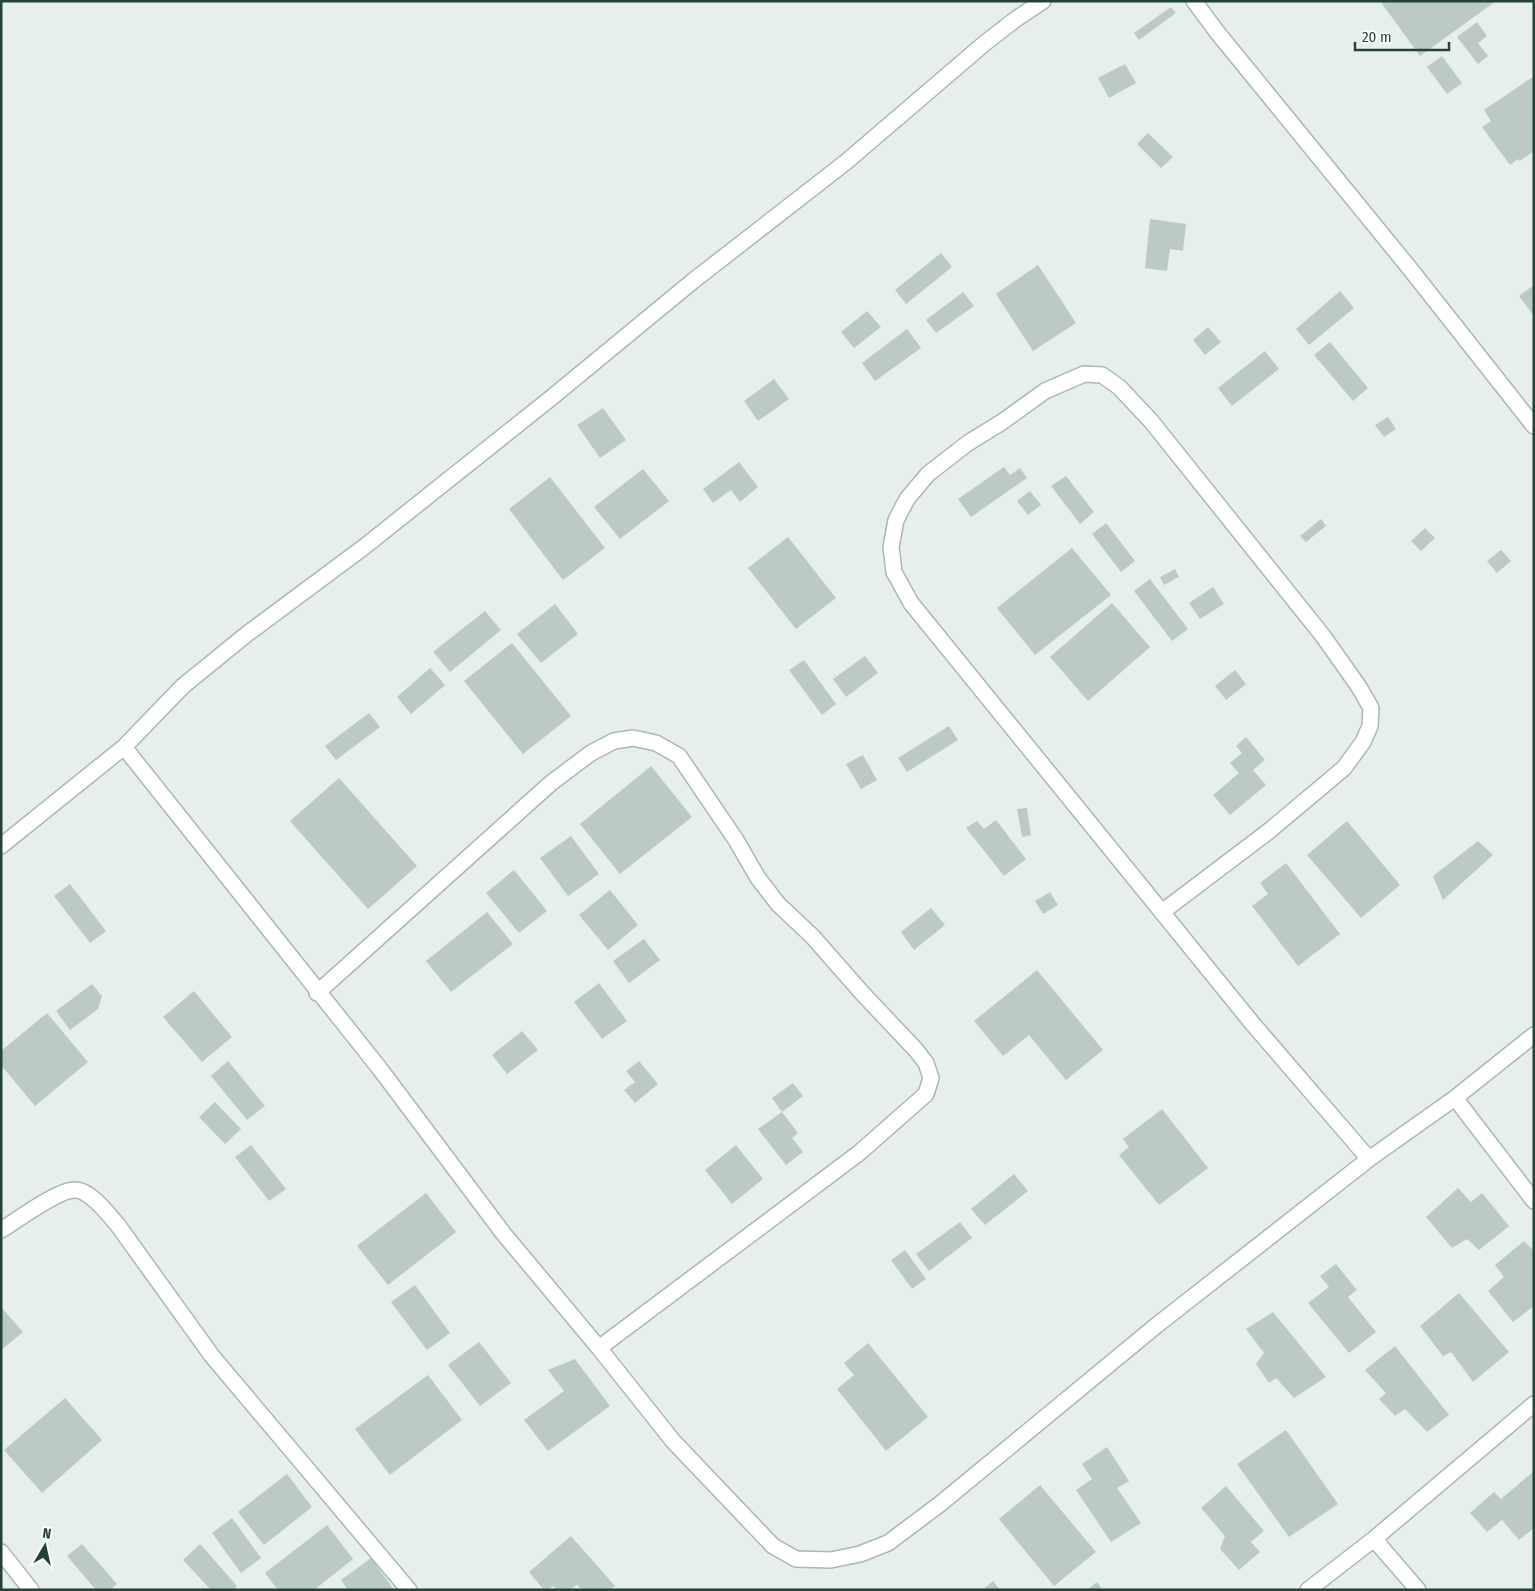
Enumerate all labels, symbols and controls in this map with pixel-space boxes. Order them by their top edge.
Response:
scale bar [1355,20,1449,52]
text: 20 m [1362,28,1392,46]
north arrow [20,1521,70,1571]
text: N [41,1525,52,1543]

